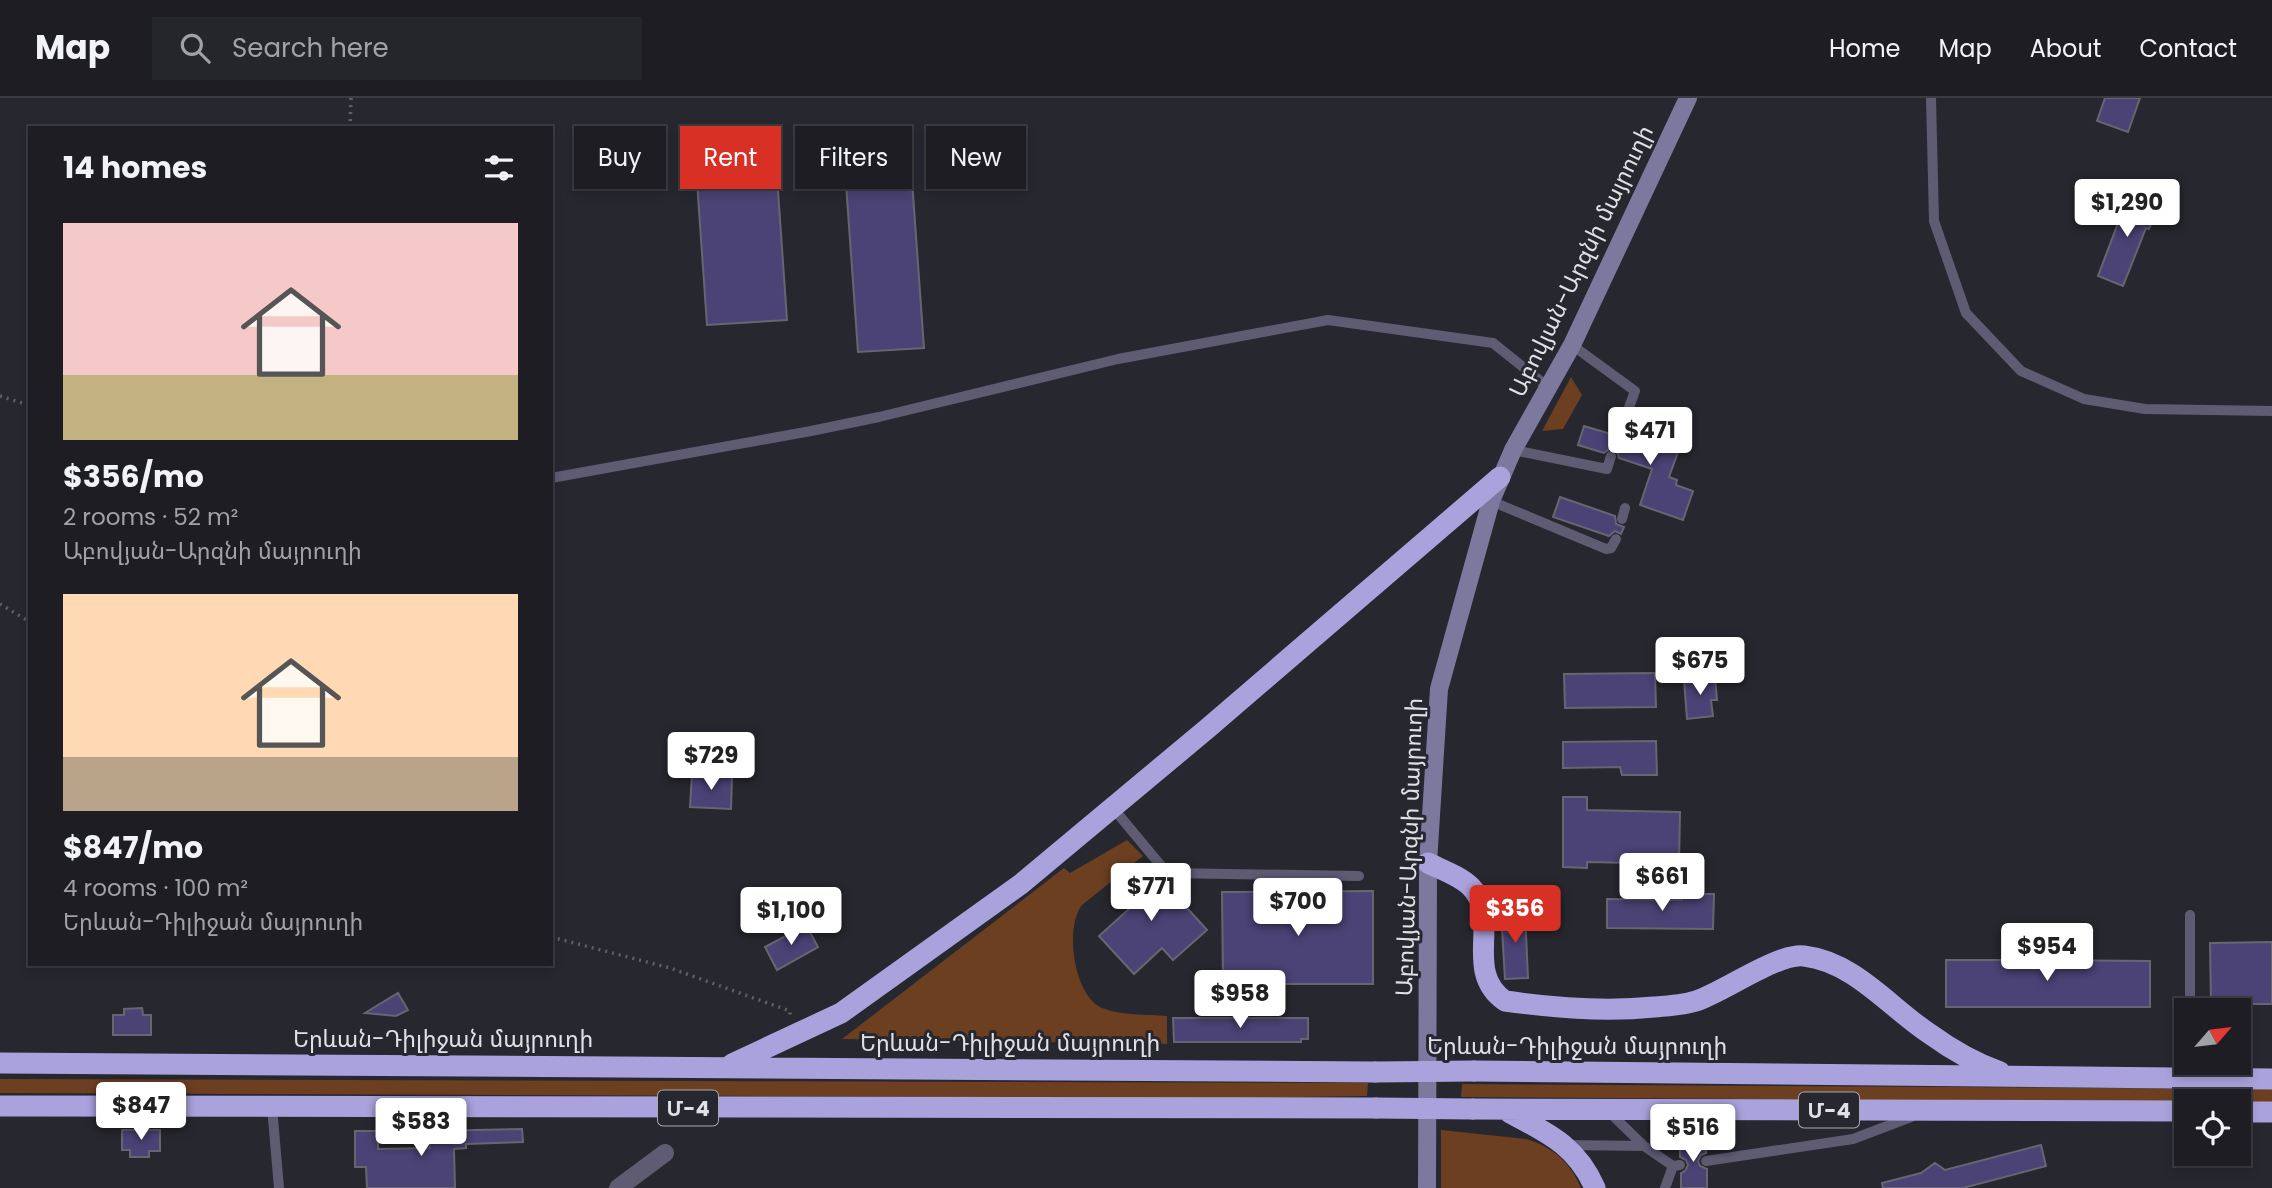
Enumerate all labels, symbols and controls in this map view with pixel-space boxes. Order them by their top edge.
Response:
search box [152,17,642,80]
text: Map [35,24,110,71]
icon: search [176,29,214,67]
text: Search here [232,30,389,66]
text: Home [1829,32,1901,65]
text: Map [1939,32,1992,65]
text: About [2030,32,2101,65]
text: Contact [2139,32,2237,65]
street label: Աբովյան-Արզնի մայրուղի [1501,120,1661,402]
chip: Buy [574,126,666,189]
chip: Rent [680,126,781,189]
chip: Filters [795,126,912,189]
chip: New [926,126,1026,189]
text: 14 homes [63,146,207,189]
icon: filters [480,149,518,187]
pin: $1,290 [2070,180,2184,239]
text: $1,290 [2091,186,2163,218]
icon: home [228,269,354,395]
pin: $471 [1609,408,1691,467]
text: $471 [1624,414,1676,446]
text: $356/mo [63,455,204,498]
text: 2 rooms · 52 m² [63,501,238,533]
text: Աբովյան-Արզնի մայրուղի [63,535,362,567]
pin: $675 [1659,638,1741,697]
icon: home [228,640,354,766]
text: $675 [1671,644,1729,676]
street label: Աբովյան-Արզնի մայրուղի [1388,697,1430,997]
pin: $729 [670,732,752,792]
text: $729 [684,739,738,771]
text: $847/mo [63,826,203,869]
pin: $661 [1621,854,1703,913]
text: $661 [1635,860,1689,892]
pin: $771 [1110,864,1192,923]
text: $771 [1127,870,1175,902]
text: 4 rooms · 100 m² [63,872,248,904]
pin: $700 [1257,878,1339,938]
text: $700 [1269,885,1327,917]
pin: $356 [1474,886,1556,945]
pin: $1,100 [734,888,848,947]
text: $356 [1486,892,1544,924]
text: $1,100 [756,894,826,926]
text: Երևան-Դիլիջան մայրուղի [63,906,363,938]
pin: $954 [2006,924,2088,983]
text: $954 [2017,930,2077,962]
pin: $958 [1199,970,1281,1030]
text: $958 [1210,977,1270,1009]
north arrow [2174,998,2250,1074]
map controls [2174,998,2251,1166]
street label: Երևան-Դիլիջան մայրուղի [293,1023,593,1055]
street label: Երևան-Դիլիջան մայրուղի [860,1027,1160,1059]
street label: Երևան-Դիլիջան մայրուղի [1427,1030,1727,1062]
pin: $847 [100,1082,182,1142]
text: $847 [112,1089,170,1121]
button: locate [2174,1089,2251,1166]
road number: Մ-4 [658,1090,718,1126]
road number: Մ-4 [1799,1093,1859,1128]
pin: $583 [380,1098,462,1158]
pin: $516 [1652,1104,1734,1164]
text: $583 [392,1105,450,1137]
text: $516 [1666,1111,1720,1143]

